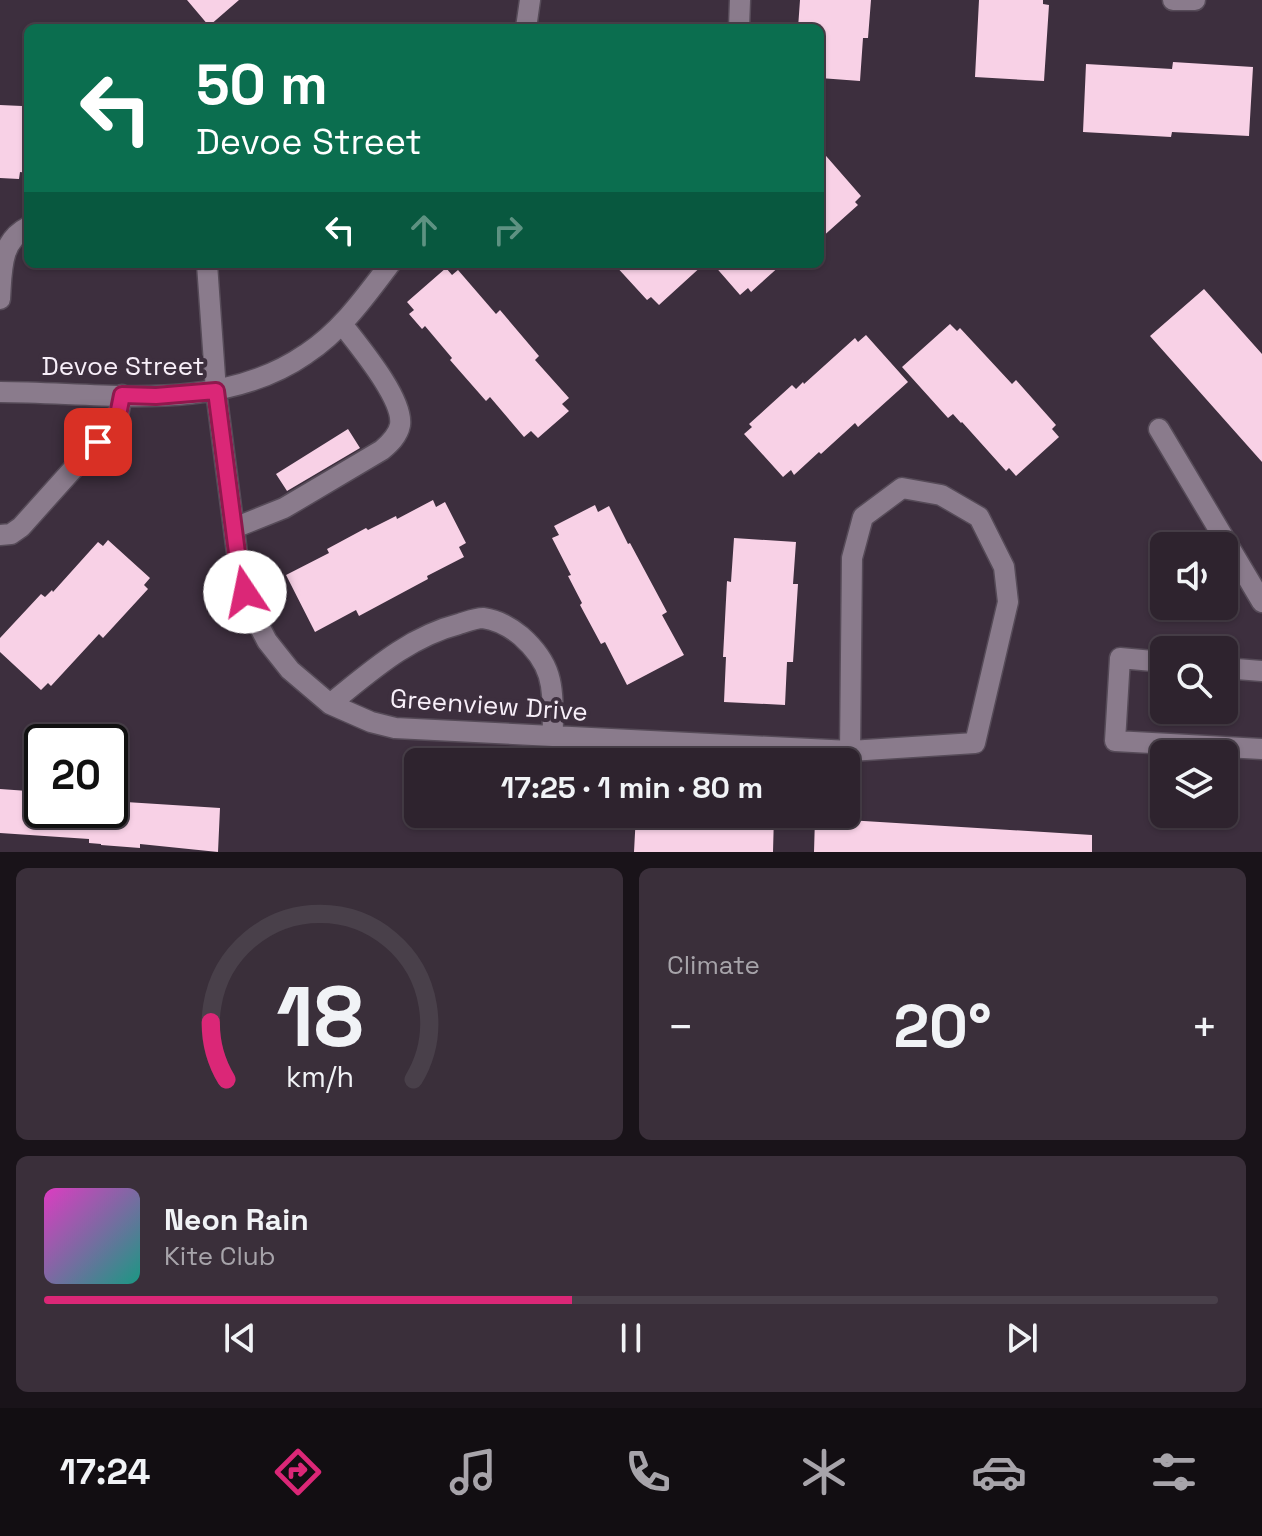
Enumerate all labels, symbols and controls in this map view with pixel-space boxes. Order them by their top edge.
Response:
text: 50 m [196,49,328,120]
icon: left [64,56,168,160]
text: Devoe Street [196,119,422,165]
icon: left [318,208,362,252]
icon: ahead [402,208,446,252]
icon: right [486,208,530,252]
street label: Devoe Street [41,349,205,383]
pin [64,408,132,476]
icon: arrive [76,420,120,464]
map controls [1150,532,1238,828]
button: sound [1150,532,1238,620]
position arrow [203,550,287,634]
button: search [1150,636,1238,724]
street label: Greenview Drive [389,681,589,729]
speed limit sign: 20 [24,724,128,828]
button: layers [1150,740,1238,828]
text: 17:25 · 1 min · 80 m [501,768,763,807]
text: Climate [667,948,760,982]
text: 18 [276,964,363,1070]
text: 20° [893,988,992,1065]
text: − [667,999,694,1055]
text: + [1191,999,1218,1055]
text: km/h [285,1059,354,1095]
text: Neon Rain [164,1200,309,1239]
text: Kite Club [164,1239,276,1273]
icon: previous [218,1316,262,1360]
icon: pause [609,1316,653,1360]
icon: next [1000,1316,1044,1360]
icon: directions [270,1444,326,1500]
icon: music [445,1444,501,1500]
icon: phone [620,1444,676,1500]
icon: climate [796,1444,852,1500]
icon: car [971,1444,1027,1500]
icon: filters [1146,1444,1202,1500]
text: 17:24 [60,1449,150,1495]

